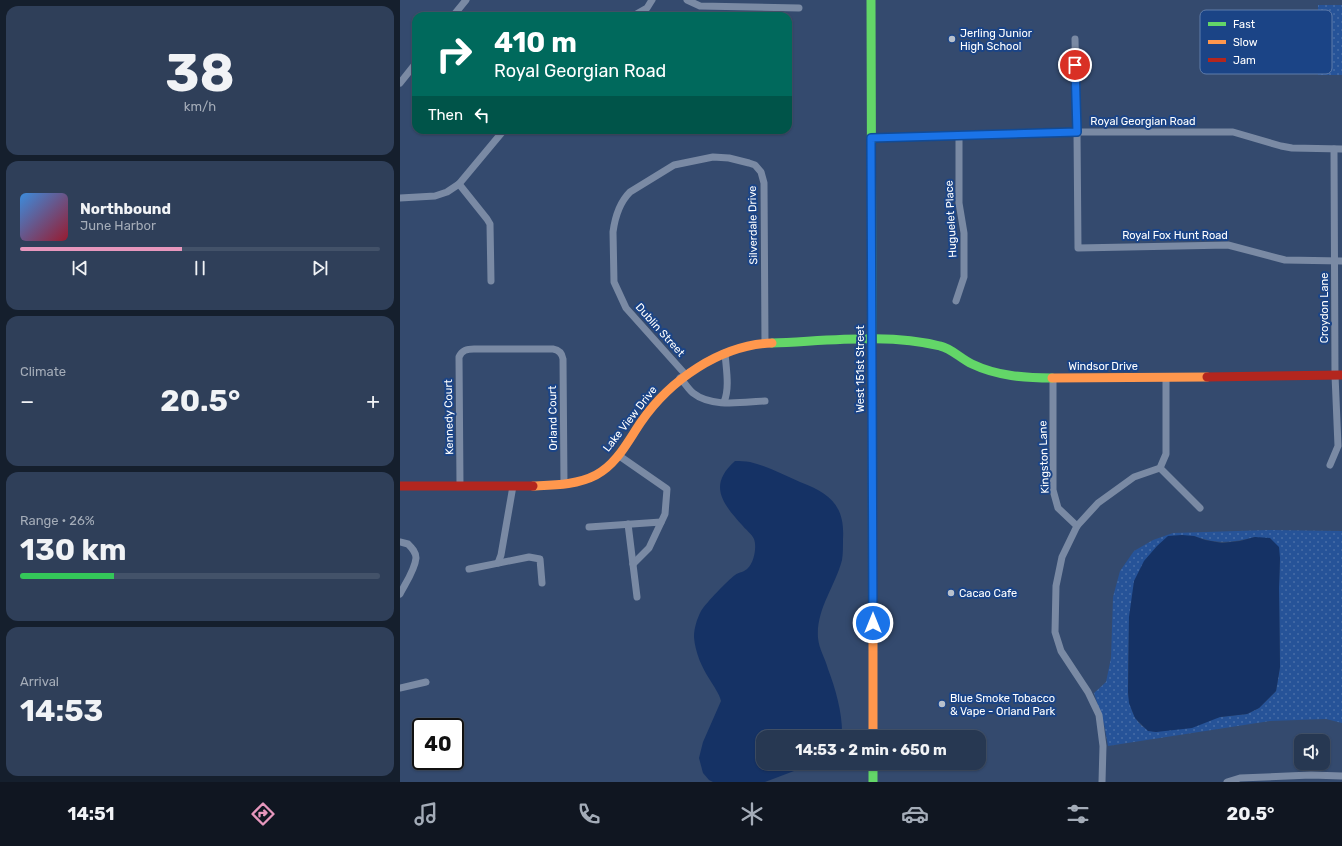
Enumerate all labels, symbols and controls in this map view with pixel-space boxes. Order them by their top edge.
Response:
legend [1200,10,1332,74]
text: Fast [1233,18,1256,31]
text: 410 m [494,26,577,59]
place label: Jerling Junior High School [960,27,1033,53]
icon: right [428,28,480,80]
marker: Jerling Junior High School [947,34,957,44]
text: Slow [1233,36,1258,49]
text: 38 [165,42,235,104]
pin [1058,48,1092,82]
icon: arrive [1064,54,1086,76]
text: Jam [1233,54,1256,67]
text: Royal Georgian Road [494,60,666,82]
text: km/h [184,99,216,114]
icon: left [471,104,493,126]
text: Then [428,106,463,124]
street label: Royal Georgian Road [1090,115,1196,128]
street label: Huguelet Place [942,180,960,258]
street label: Silverdale Drive [746,185,760,265]
text: Northbound [80,200,171,218]
text: June Harbor [80,218,156,233]
street label: Royal Fox Hunt Road [1122,229,1228,242]
icon: previous [69,257,91,279]
icon: pause [189,257,211,279]
icon: next [309,257,331,279]
street label: Croydon Lane [1318,273,1331,343]
street label: Dublin Street [633,301,688,360]
street label: West 151st Street [854,325,867,413]
street label: Windsor Drive [1068,360,1138,373]
text: Climate [20,364,66,379]
street label: Kennedy Court [442,378,456,455]
text: 20.5° [160,383,240,419]
street label: Lake View Drive [600,384,660,454]
street label: Orland Court [546,385,560,451]
text: − [20,388,34,415]
text: + [366,388,380,415]
street label: Kingston Lane [1036,420,1052,494]
text: Range · 26% [20,513,95,528]
text: 130 km [20,532,127,568]
place label: Cacao Cafe [959,587,1017,600]
marker: Cacao Cafe [946,588,956,598]
position arrow [852,602,894,644]
text: Arrival [20,674,59,689]
place label: Blue Smoke Tobacco & Vape - Orland Park [950,692,1056,718]
text: 14:53 [20,693,103,729]
marker: Blue Smoke Tobacco & Vape - Orland Park [937,699,947,709]
speed limit sign: 40 [412,718,464,770]
map controls [1294,734,1330,770]
button: sound [1294,734,1330,770]
text: 14:53 · 2 min · 650 m [795,741,947,759]
icon: directions [249,800,277,828]
icon: music [412,800,440,828]
icon: phone [575,800,603,828]
icon: climate [738,800,766,828]
icon: car [901,800,929,828]
icon: filters [1064,800,1092,828]
text: 14:51 [67,803,114,825]
text: 20.5° [1227,803,1274,825]

